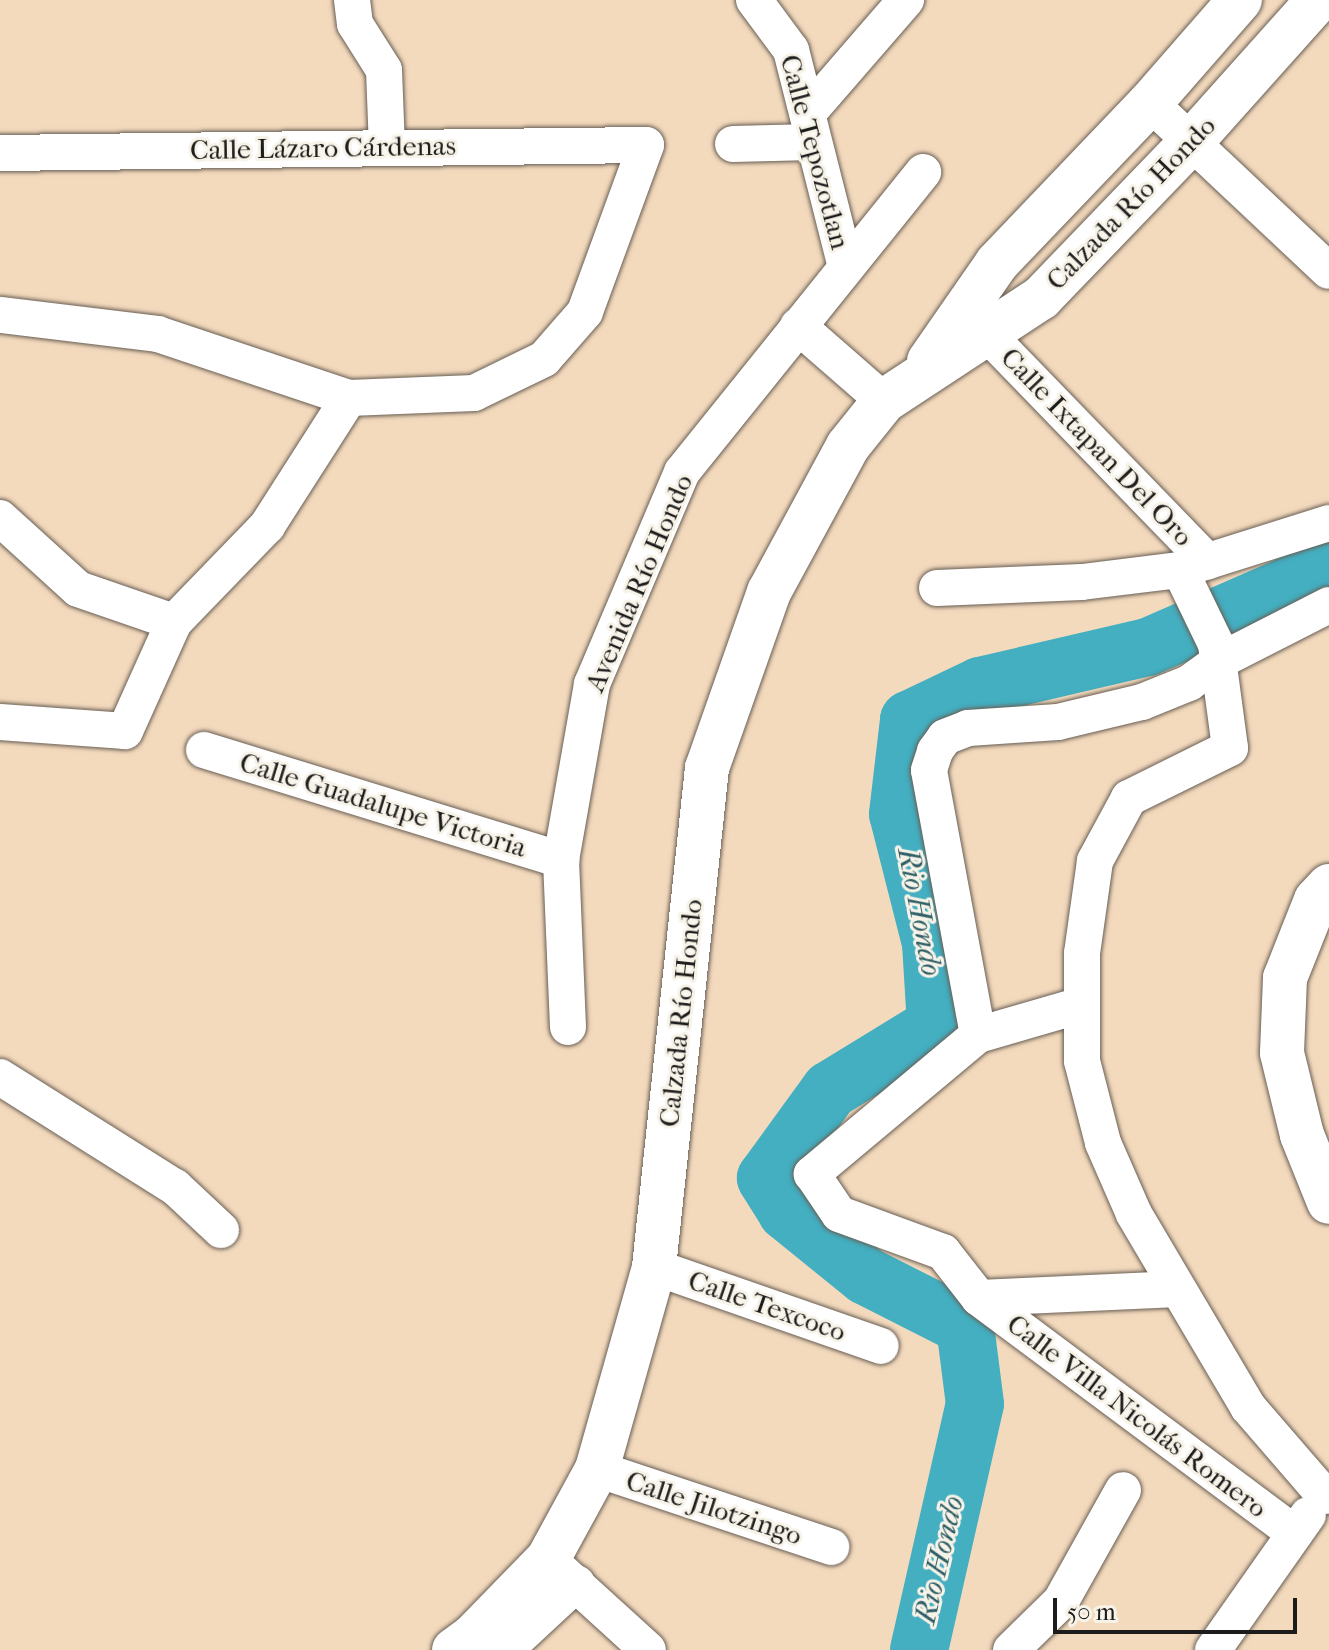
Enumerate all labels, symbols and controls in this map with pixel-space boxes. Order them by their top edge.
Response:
street label: Calle Tepozotlan [773,51,857,253]
street label: Calzada Río Hondo [1039,109,1223,297]
street label: Calle Lázaro Cárdenas [190,129,456,167]
street label: Calle Ixtapan Del Oro [994,341,1200,553]
street label: Avenida Río Hondo [578,469,700,697]
street label: Calle Guadalupe Victoria [236,745,530,865]
water label: Rio Hondo [889,845,949,979]
street label: Calzada Río Hondo [652,897,710,1129]
street label: Calle Texcoco [684,1263,850,1349]
street label: Calle Villa Nicolás Romero [1000,1307,1274,1525]
street label: Calle Jilotzingo [622,1464,806,1552]
water label: Rio Hondo [908,1493,972,1627]
scale bar [1057,1582,1301,1632]
text: 50 m [1067,1598,1116,1626]

